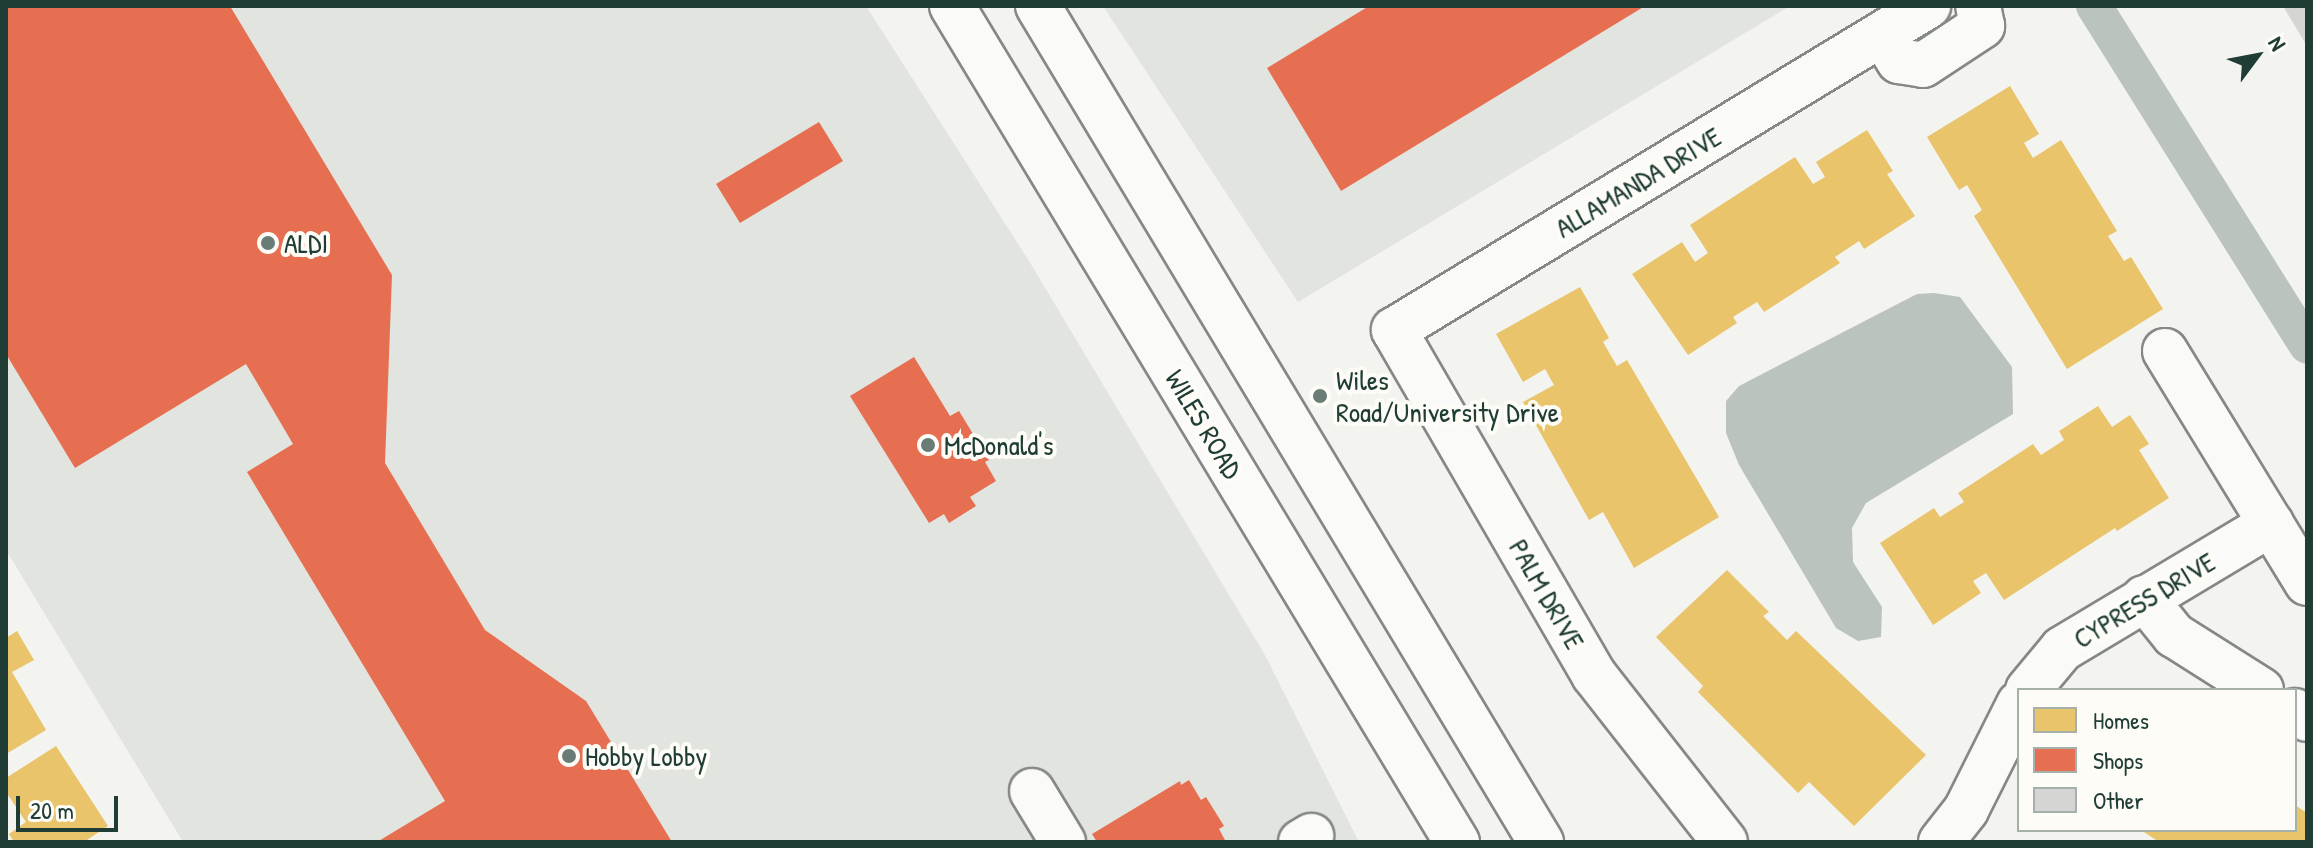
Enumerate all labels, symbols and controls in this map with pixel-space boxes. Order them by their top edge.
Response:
north arrow [2217,16,2297,96]
text: N [2262,30,2293,56]
street label: ALLAMANDA DRIVE [1549,119,1727,245]
place label: ALDI [284,226,328,260]
marker: ALDI [259,234,277,252]
street label: WILES ROAD [1158,363,1250,485]
place label: Wiles Road/University Drive [1336,363,1559,429]
marker: Wiles Road/University Drive [1311,387,1329,405]
place label: McDonald's [944,428,1053,462]
marker: McDonald's [919,436,937,454]
street label: PALM DRIVE [1502,533,1592,655]
street label: CYPRESS DRIVE [2067,545,2221,655]
legend [2017,688,2297,832]
text: Homes [2093,704,2149,736]
place label: Hobby Lobby [585,739,707,773]
text: Shops [2093,744,2143,776]
marker: Hobby Lobby [560,747,578,765]
scale bar [20,780,122,830]
text: Other [2093,784,2143,816]
text: 20 m [30,794,74,826]

